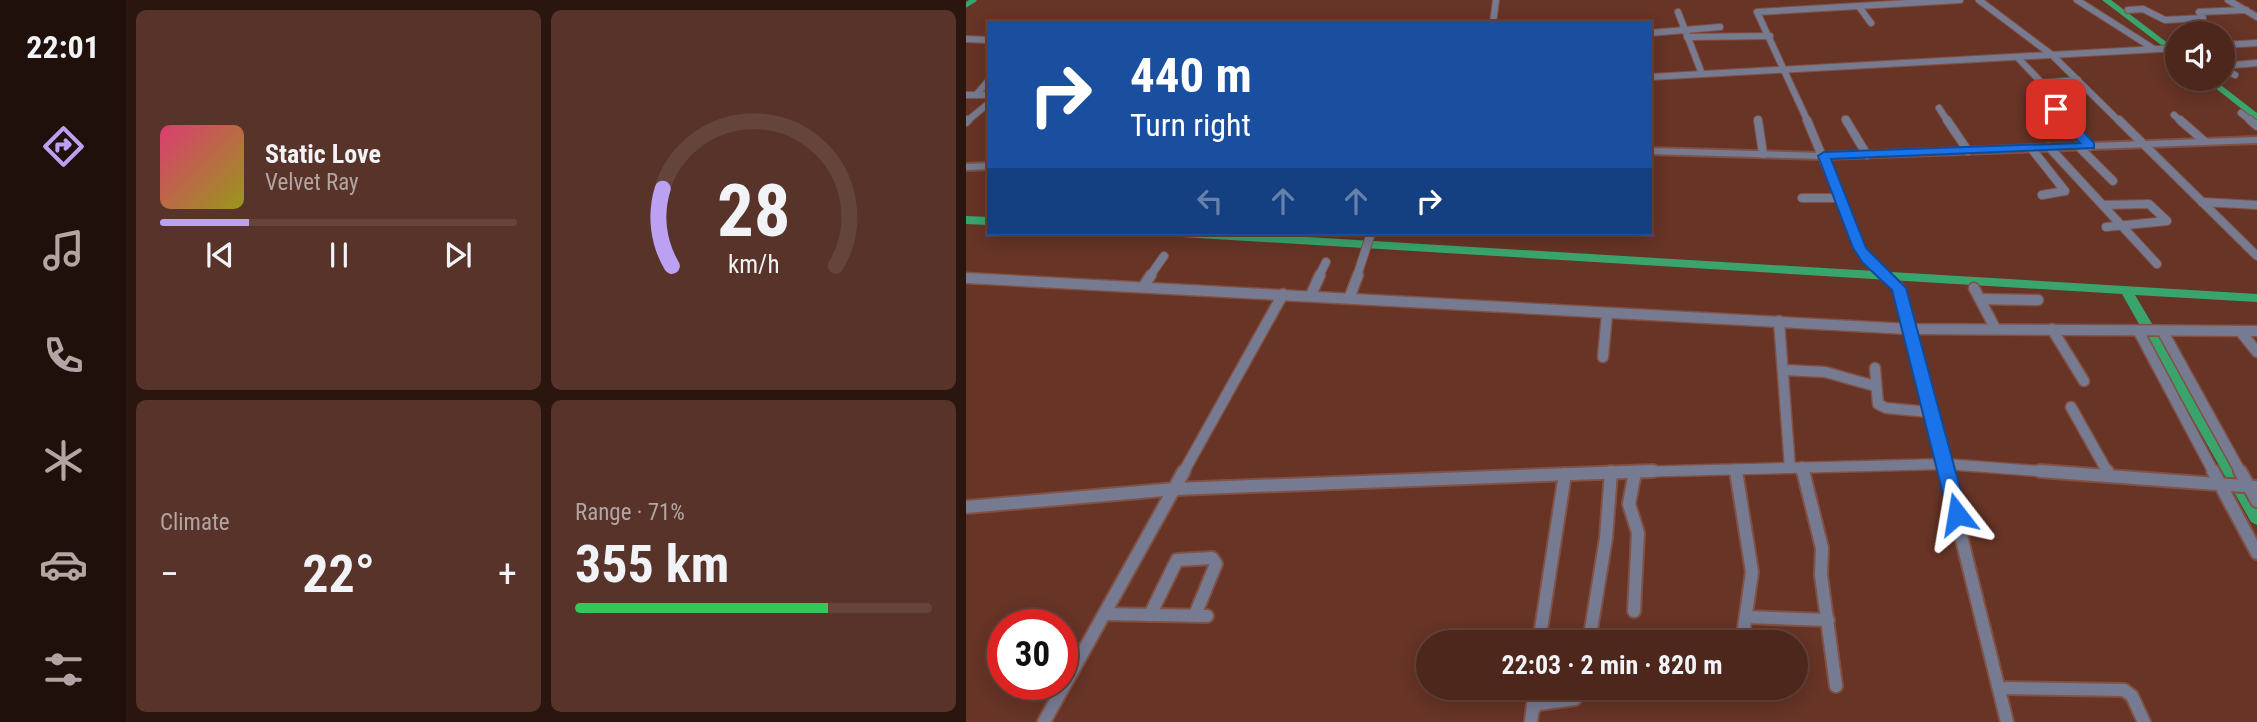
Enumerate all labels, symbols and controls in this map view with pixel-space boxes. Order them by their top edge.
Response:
map controls [2165,21,2235,91]
button: sound [2165,21,2235,91]
text: 22:01 [26,28,100,66]
text: 440 m [1130,47,1252,104]
icon: right [1015,49,1106,140]
pin [2026,79,2086,139]
icon: arrive [2037,90,2075,128]
text: Turn right [1130,106,1251,144]
icon: directions [39,122,88,171]
text: Static Love [265,139,381,169]
text: 28 [717,168,790,254]
text: Velvet Ray [265,169,359,196]
icon: left [1191,182,1229,220]
icon: ahead [1264,182,1302,220]
icon: ahead [1337,182,1375,220]
icon: right [1410,182,1448,220]
icon: music [39,226,88,275]
icon: previous [201,236,239,274]
icon: pause [320,236,358,274]
icon: next [439,236,477,274]
text: km/h [728,250,779,279]
icon: phone [39,331,88,380]
icon: climate [39,436,88,485]
position arrow [1920,477,1994,551]
text: Range · 71% [575,499,685,526]
text: Climate [160,509,230,536]
text: 355 km [575,534,729,595]
icon: car [39,540,88,589]
text: 22° [302,544,375,605]
text: − [160,552,179,596]
text: + [498,552,517,596]
speed limit sign: 30 [987,609,1078,700]
icon: filters [39,645,88,694]
text: 22:03 · 2 min · 820 m [1502,650,1722,680]

